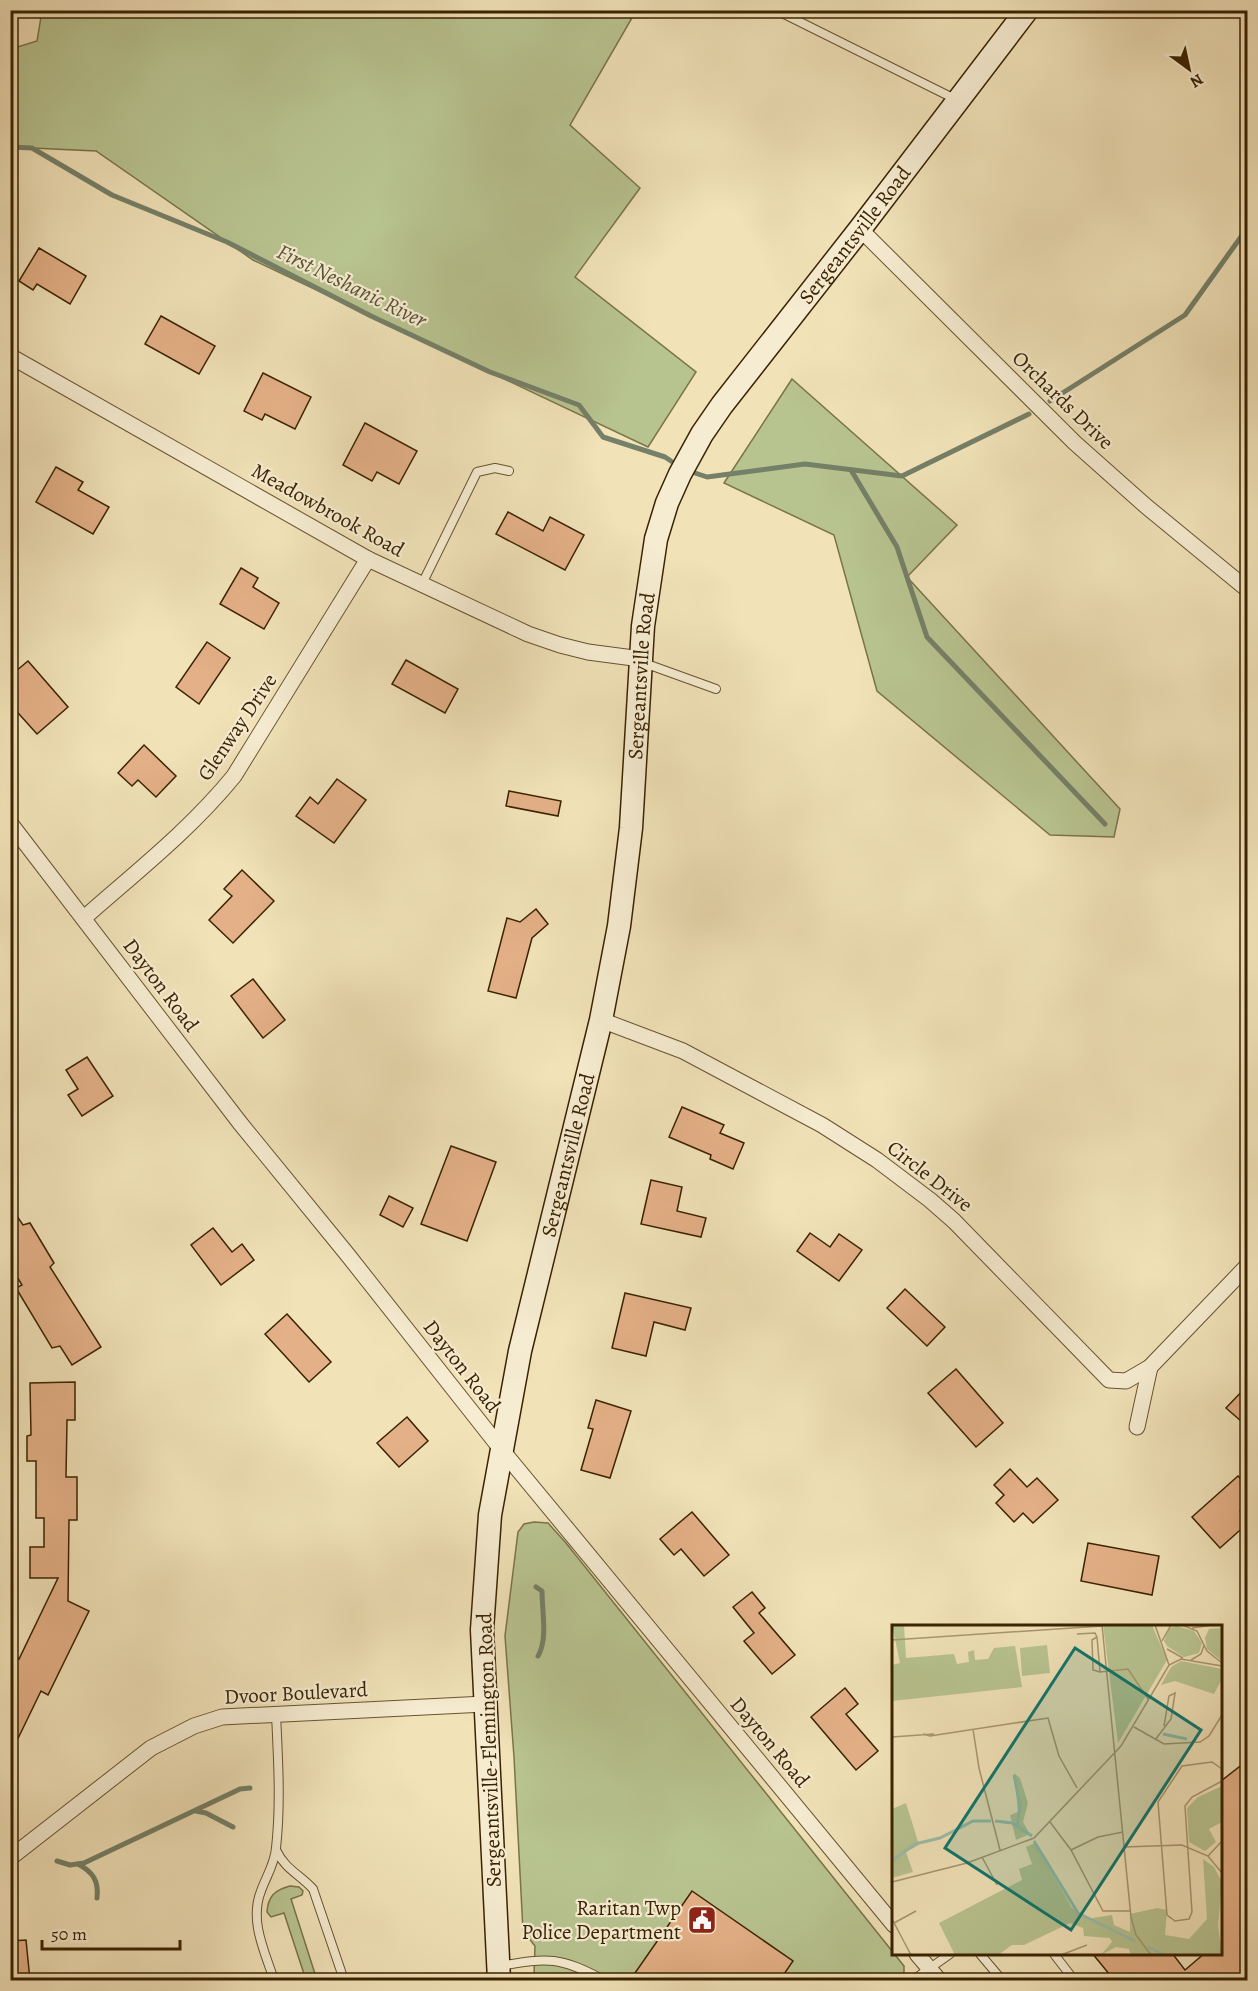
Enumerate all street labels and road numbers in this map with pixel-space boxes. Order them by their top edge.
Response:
street label: Sergeantsville Road [792,160,918,310]
street label: Orchards Drive [1006,344,1120,456]
street label: Meadowbrook Road [247,456,410,564]
street label: Sergeantsville Road [621,590,662,760]
street label: Glenway Drive [191,668,283,786]
street label: Dayton Road [117,933,206,1038]
street label: Sergeantsville Road [534,1070,602,1240]
street label: Circle Drive [881,1134,979,1218]
street label: Dayton Road [417,1314,507,1419]
street label: Sergeantsville-Flemington Road [470,1612,508,1888]
street label: Dvoor Boulevard [224,1675,369,1711]
street label: Dayton Road [724,1691,817,1794]

